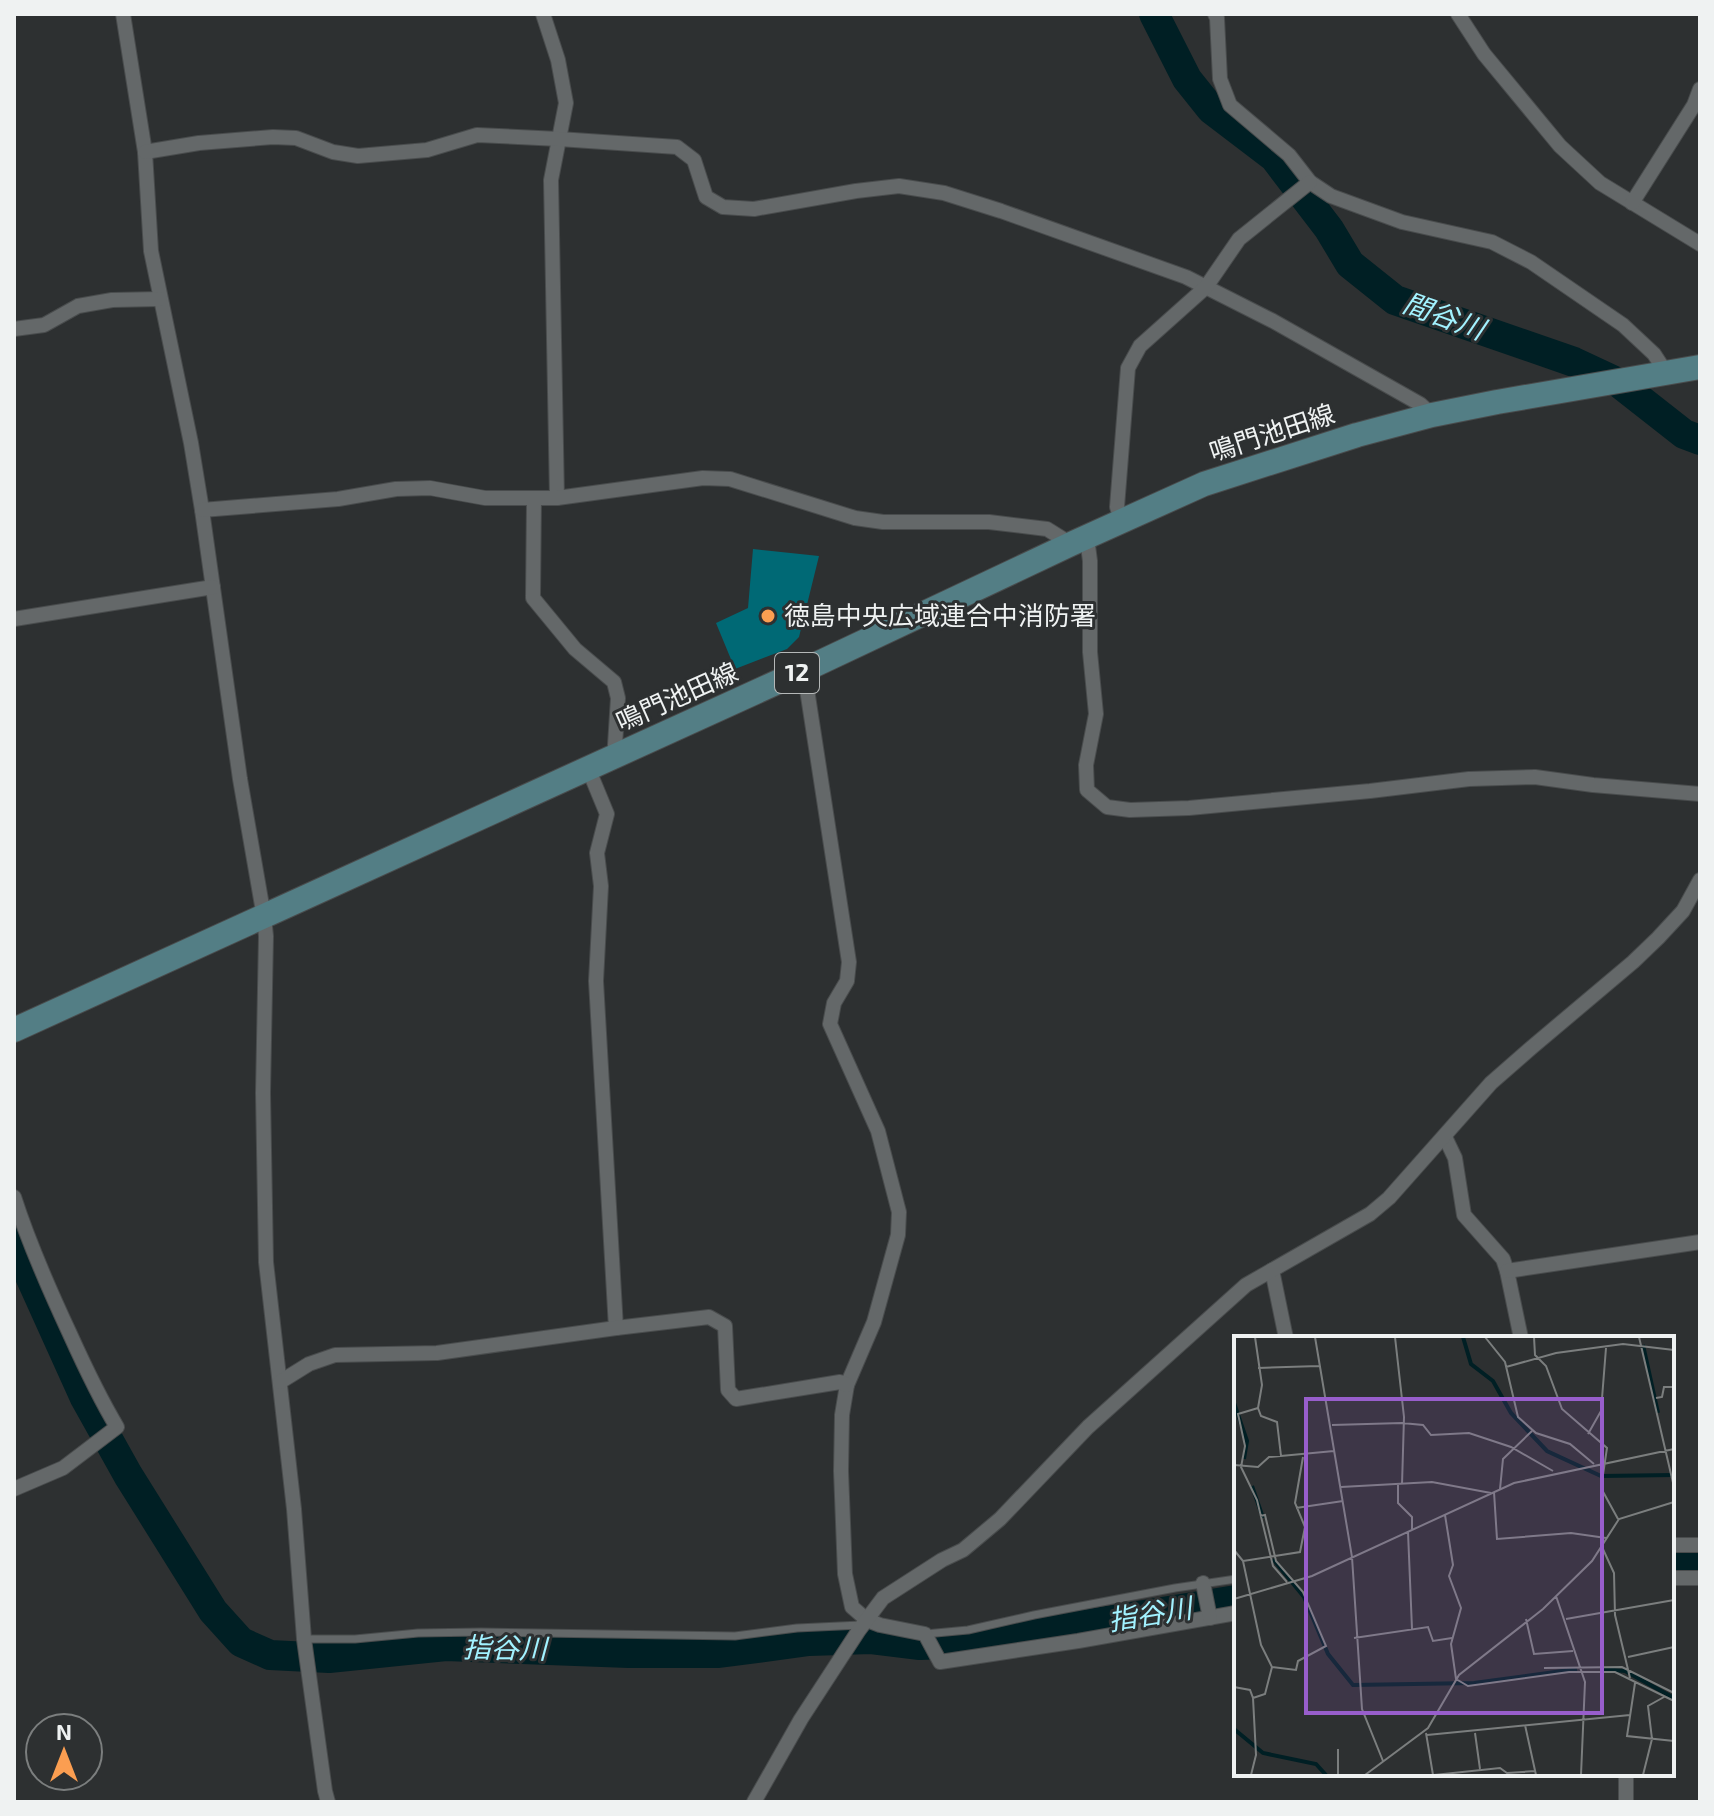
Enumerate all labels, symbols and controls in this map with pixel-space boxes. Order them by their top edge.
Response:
water label: 間谷川 [1399,285,1492,346]
street label: 鳴門池田線 [1205,397,1338,466]
place label: 徳島中央広域連合中消防署 [784,599,1096,630]
marker: 徳島中央広域連合中消防署 [759,607,777,625]
road number: 12 [775,653,819,693]
street label: 鳴門池田線 [611,655,742,736]
inset map [1234,1336,1674,1776]
water label: 指谷川 [1106,1589,1197,1636]
water label: 指谷川 [463,1629,550,1665]
north arrow [24,1712,104,1792]
text: N [56,1718,72,1744]

